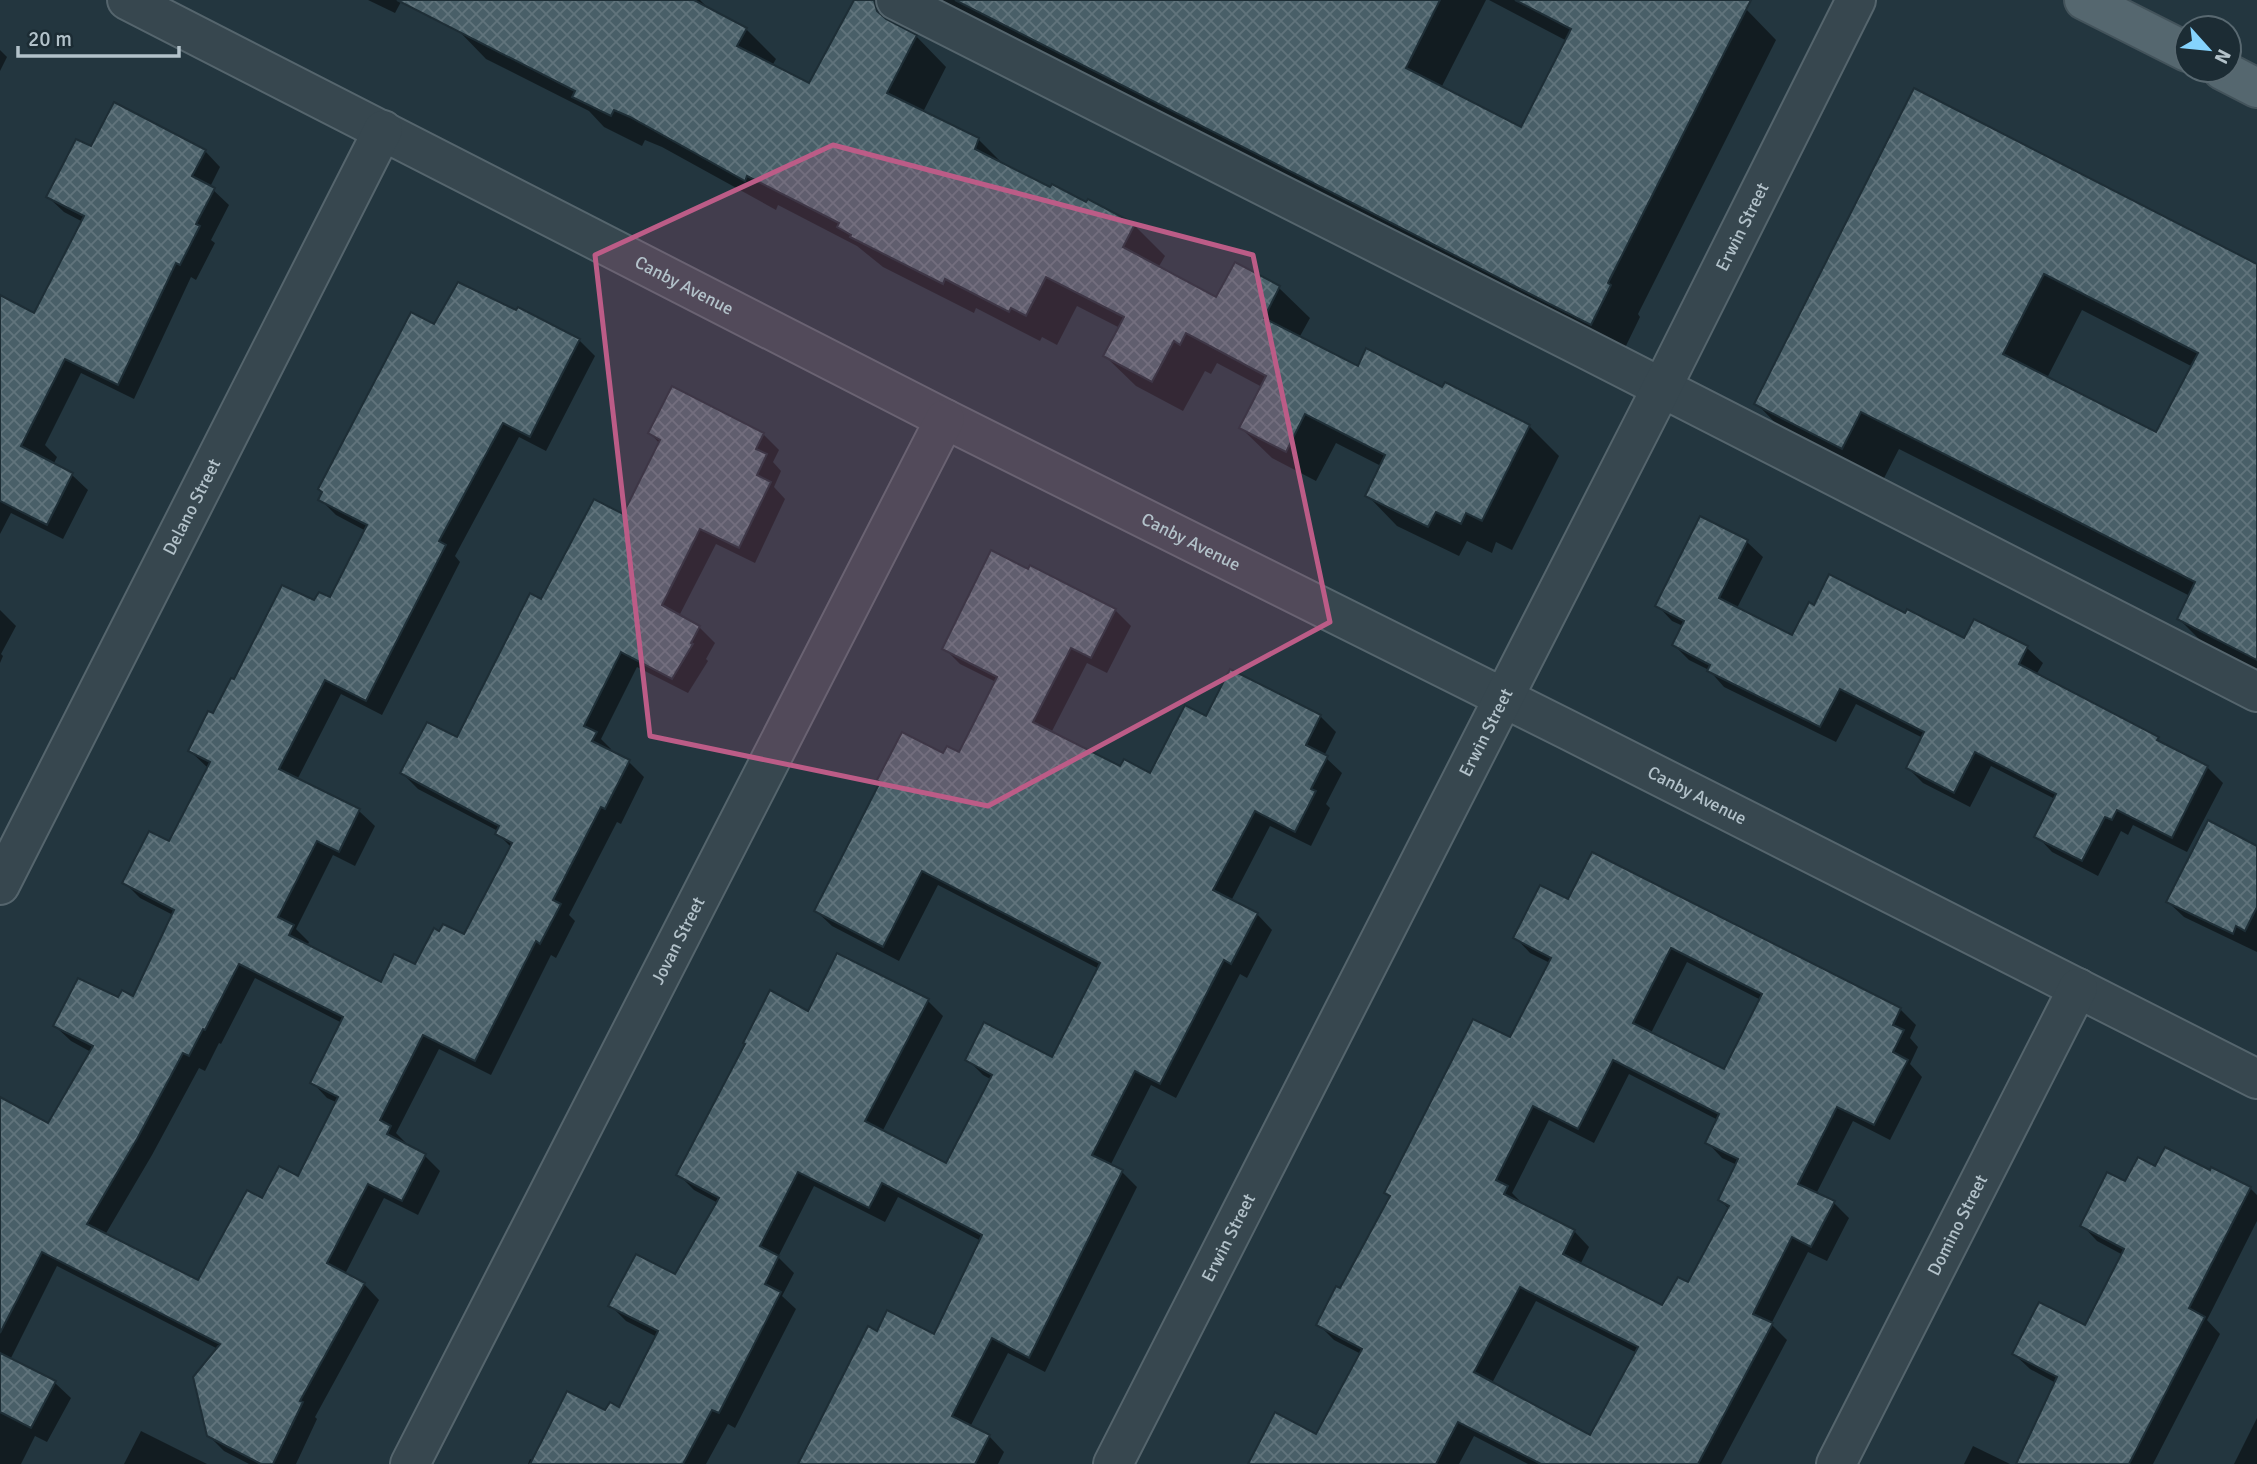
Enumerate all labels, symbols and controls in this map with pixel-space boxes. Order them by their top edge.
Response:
scale bar [18,14,178,58]
north arrow [2173,14,2243,84]
text: 20 m [28,26,72,52]
text: N [2209,45,2236,68]
street label: Erwin Street [1711,179,1774,275]
street label: Canby Avenue [631,251,737,320]
street label: Delano Street [158,455,225,559]
street label: Canby Avenue [1138,508,1244,576]
street label: Erwin Street [1454,685,1517,780]
street label: Canby Avenue [1644,761,1750,830]
street label: Jovan Street [646,893,709,988]
street label: Domino Street [1923,1171,1992,1279]
street label: Erwin Street [1197,1190,1260,1286]

